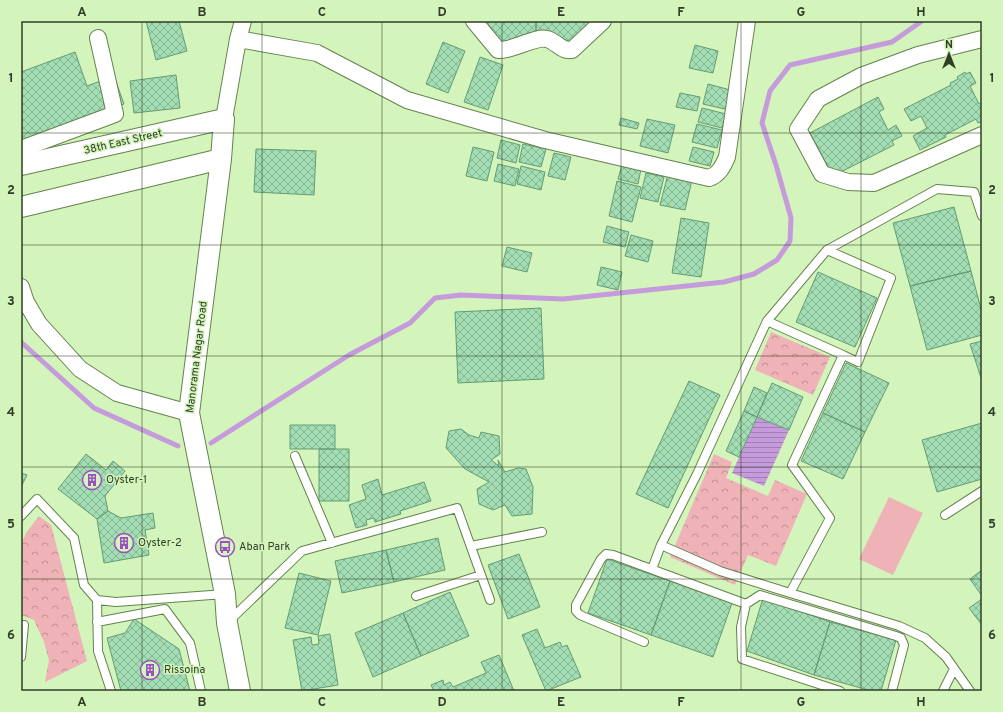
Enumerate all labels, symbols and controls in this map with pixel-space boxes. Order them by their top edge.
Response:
text: A [77,5,87,21]
text: B [198,5,207,21]
text: C [318,5,326,21]
text: D [437,5,447,21]
text: E [557,5,565,21]
text: F [677,5,685,21]
text: G [797,5,806,21]
text: H [916,5,926,21]
north arrow [929,34,969,74]
text: N [945,38,953,52]
text: 1 [8,71,14,87]
text: 1 [989,71,995,87]
street label: 38th East Street [82,126,164,158]
text: 2 [7,183,15,199]
text: 2 [988,183,996,199]
text: 3 [7,294,15,310]
text: 3 [988,294,996,310]
street label: Manorama Nagar Road [183,300,211,414]
text: 4 [7,405,15,421]
text: 4 [988,405,996,421]
building icon: Oyster-1 [81,469,103,491]
place label: Oyster-1 [106,473,147,487]
text: 5 [7,517,15,533]
text: 5 [988,517,996,533]
building icon: Oyster-2 [113,532,135,554]
place label: Oyster-2 [138,536,182,550]
bus stop icon: Aban Park [214,536,236,558]
place label: Aban Park [239,540,290,554]
text: 6 [7,628,15,644]
text: 6 [988,628,996,644]
building icon: Rissoina [139,659,161,681]
place label: Rissoina [164,663,205,677]
text: A [77,695,87,711]
text: B [198,695,207,711]
text: C [318,695,326,711]
text: D [437,695,447,711]
text: E [557,695,565,711]
text: F [677,695,685,711]
text: G [797,695,806,711]
text: H [916,695,926,711]

